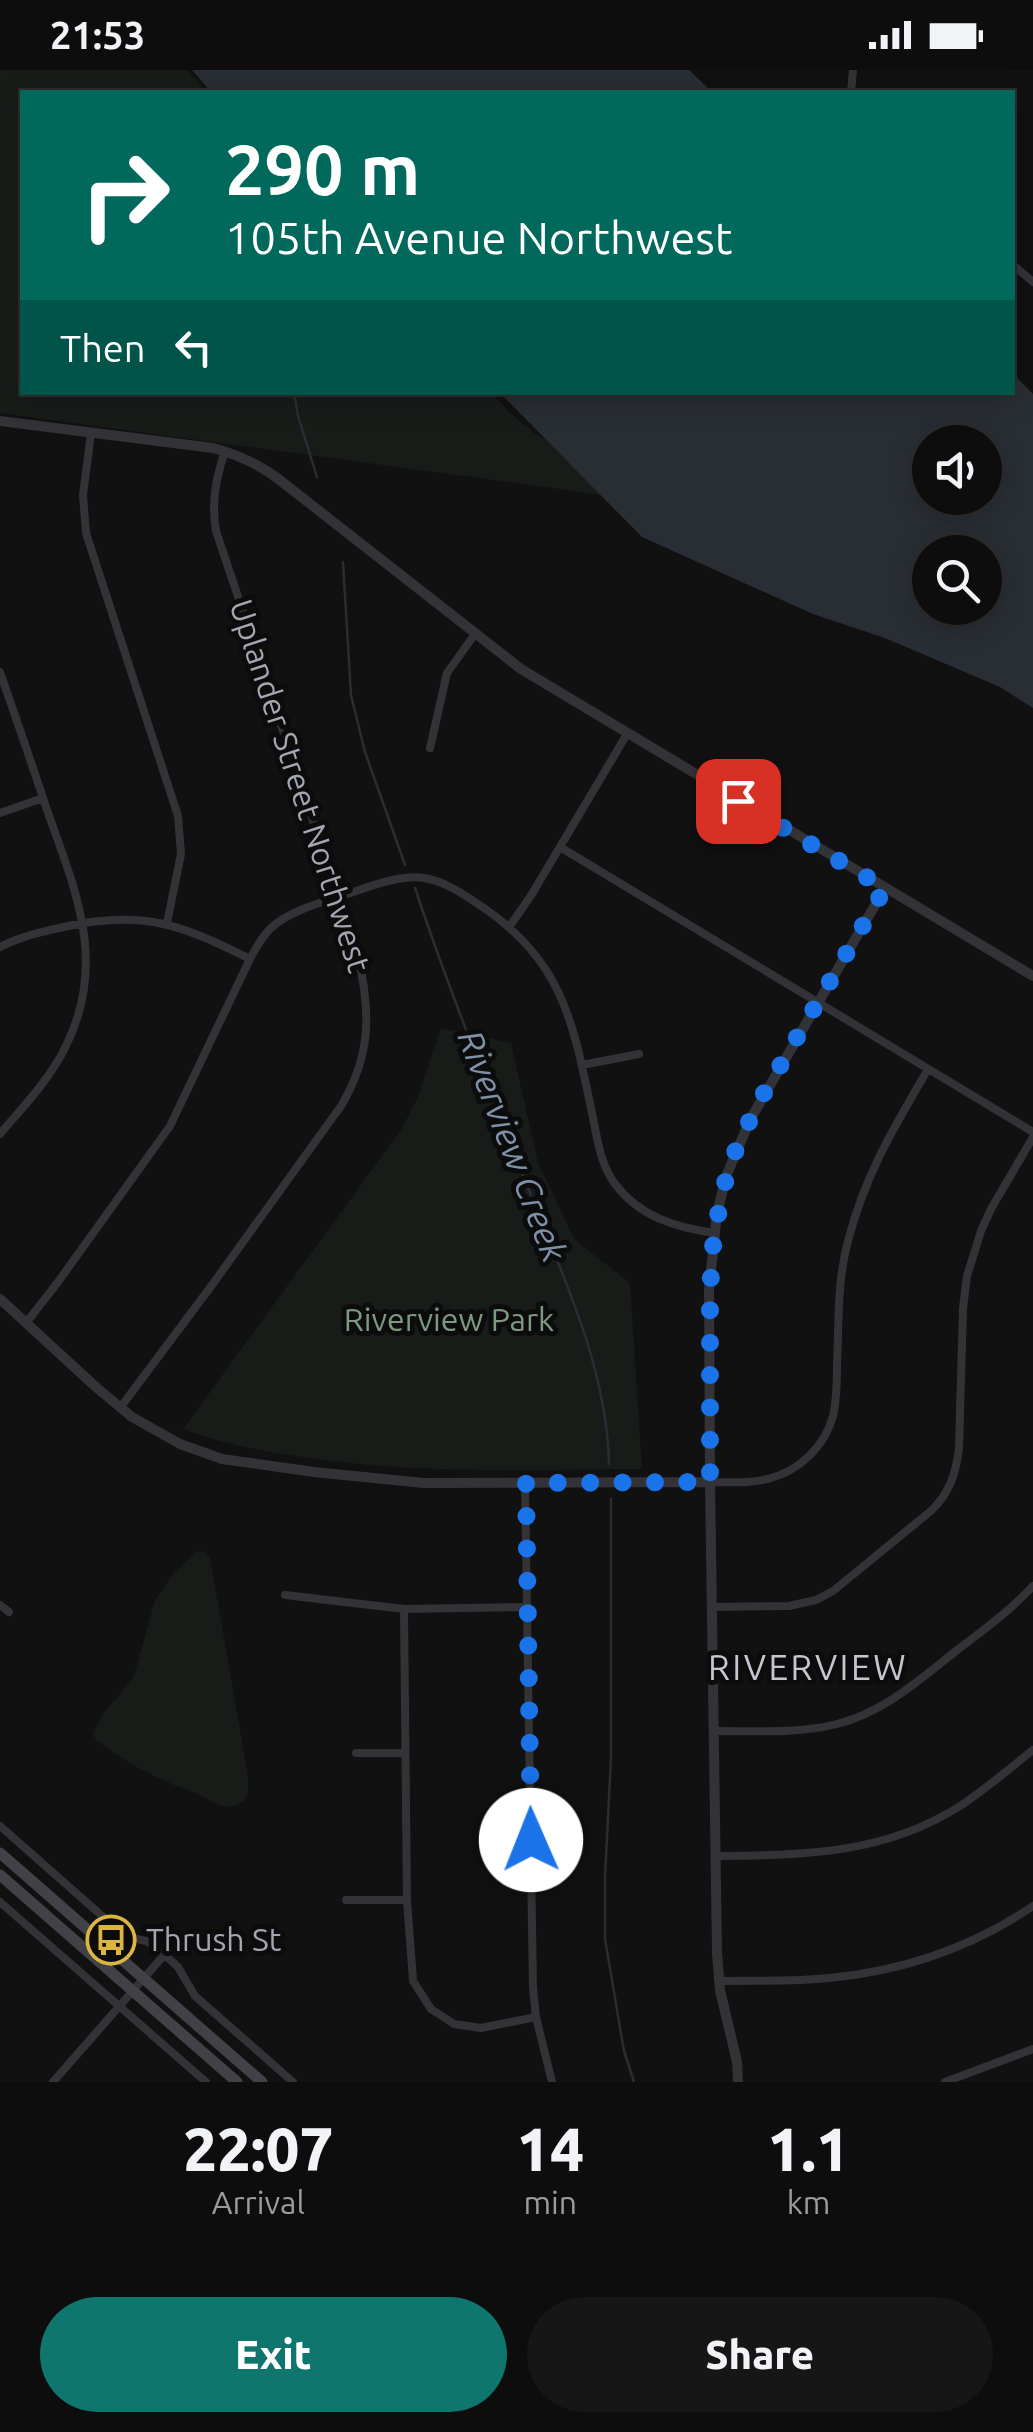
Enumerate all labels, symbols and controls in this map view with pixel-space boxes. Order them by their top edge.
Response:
text: 21:53 [50,14,145,56]
icon: right [60,130,190,260]
text: 290 m [225,130,420,208]
text: 105th Avenue Northwest [225,212,733,263]
icon: left [166,320,221,375]
text: Then [60,327,146,369]
map controls [912,425,1002,625]
button: sound [912,425,1002,515]
button: search [912,535,1002,625]
street label: Uplander Street Northwest [224,595,378,977]
pin [696,759,781,844]
icon: arrive [711,774,766,829]
water label: Riverview Creek [450,1024,575,1267]
park label: Riverview Park [344,1301,554,1337]
district label: RIVERVIEW [708,1647,908,1687]
position arrow [479,1788,583,1892]
bus stop icon: Thrush St [85,1914,137,1966]
place label: Thrush St [146,1921,282,1957]
text: 22:07 [183,2115,333,2182]
text: 14 [516,2115,584,2182]
text: 1.1 [767,2115,850,2182]
text: Arrival [212,2184,305,2220]
text: min [523,2184,577,2220]
text: km [787,2184,830,2220]
button: Exit [40,2297,507,2412]
button: Share [527,2297,993,2412]

